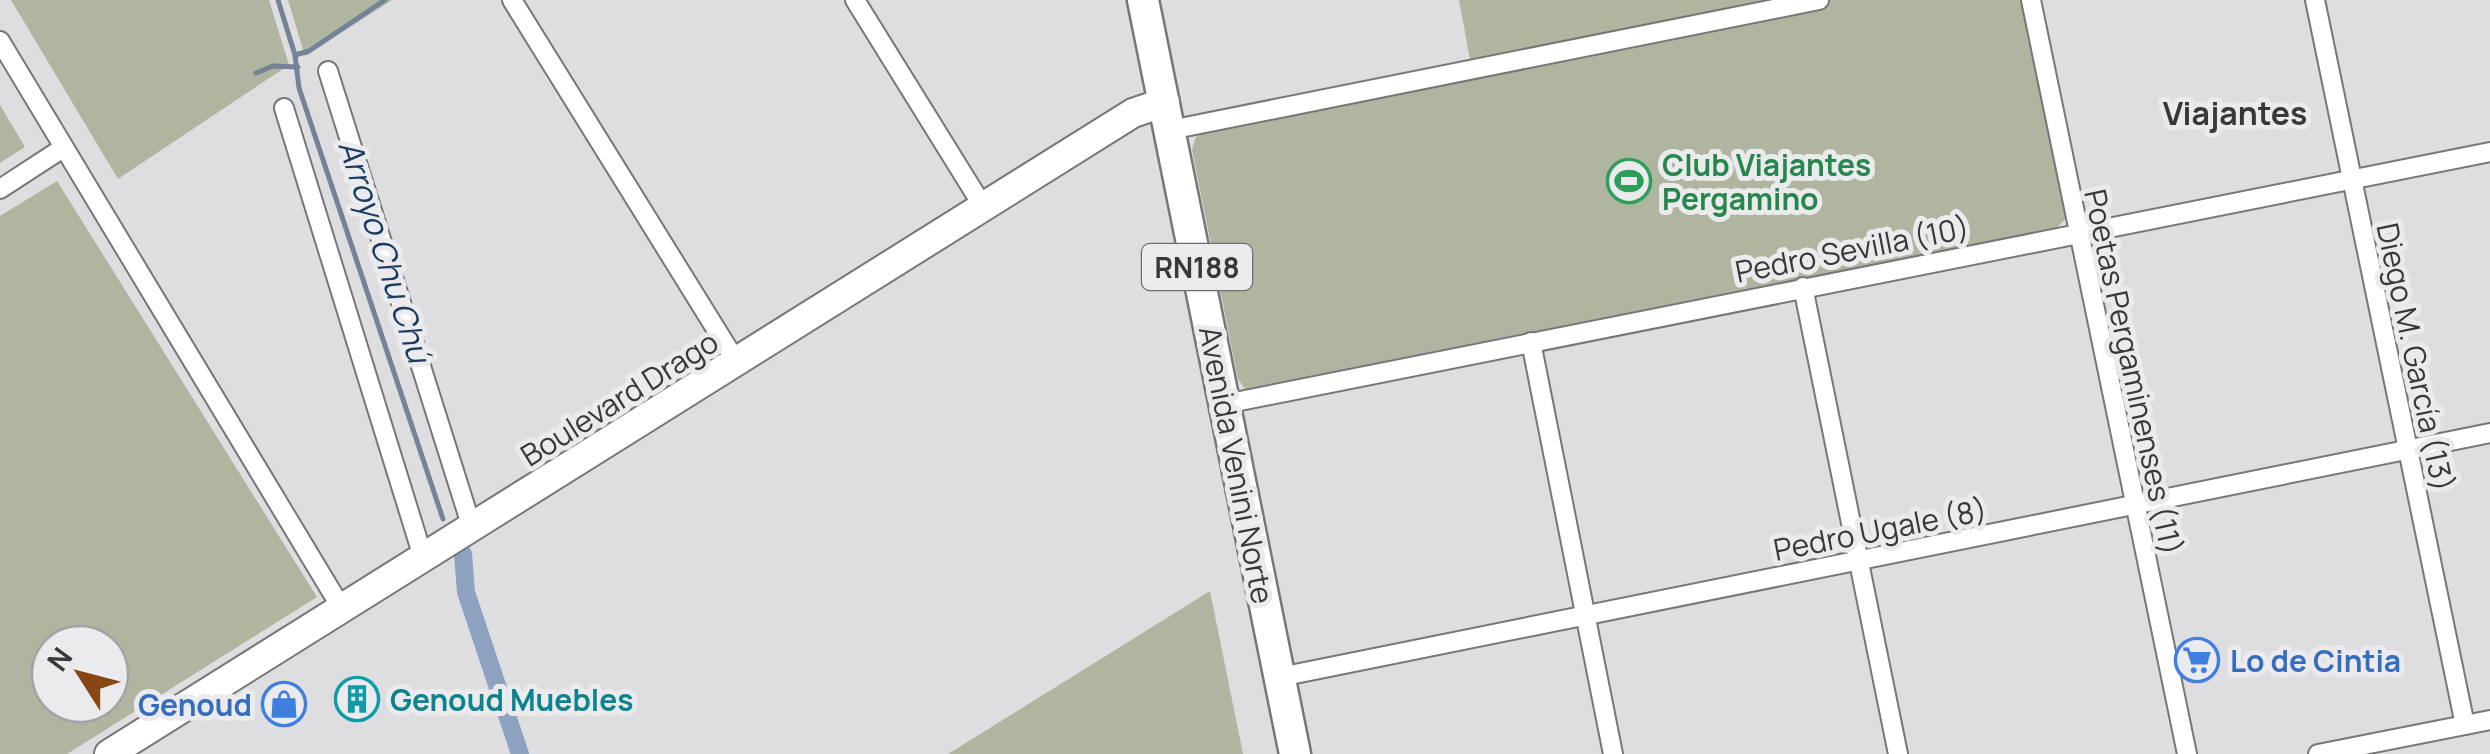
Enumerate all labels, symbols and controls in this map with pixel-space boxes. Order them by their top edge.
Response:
district label: Viajantes [2163,91,2307,135]
water label: Arroyo Chu Chú [328,134,443,371]
place label: Club Viajantes Pergamino [1662,144,1871,219]
sports icon: Club Viajantes Pergamino [1606,158,1652,204]
street label: Poetas Pergaminenses (11) [2075,185,2193,559]
street label: Pedro Sevilla (10) [1732,206,1972,292]
street label: Diego M. García (13) [2368,219,2464,495]
road number: RN188 [1142,244,1252,290]
street label: Boulevard Drago [512,321,726,475]
street label: Avenida Venini Norte [1190,323,1284,607]
street label: Pedro Ugale (8) [1770,488,1990,570]
north arrow [30,624,130,724]
supermarket icon: Lo de Cintia [2174,637,2220,683]
text: N [38,639,80,678]
place label: Lo de Cintia [2230,640,2401,681]
building icon: Genoud Muebles [334,676,380,722]
place label: Genoud Muebles [390,679,634,720]
shop icon: Genoud [261,681,307,727]
place label: Genoud [138,684,252,725]

